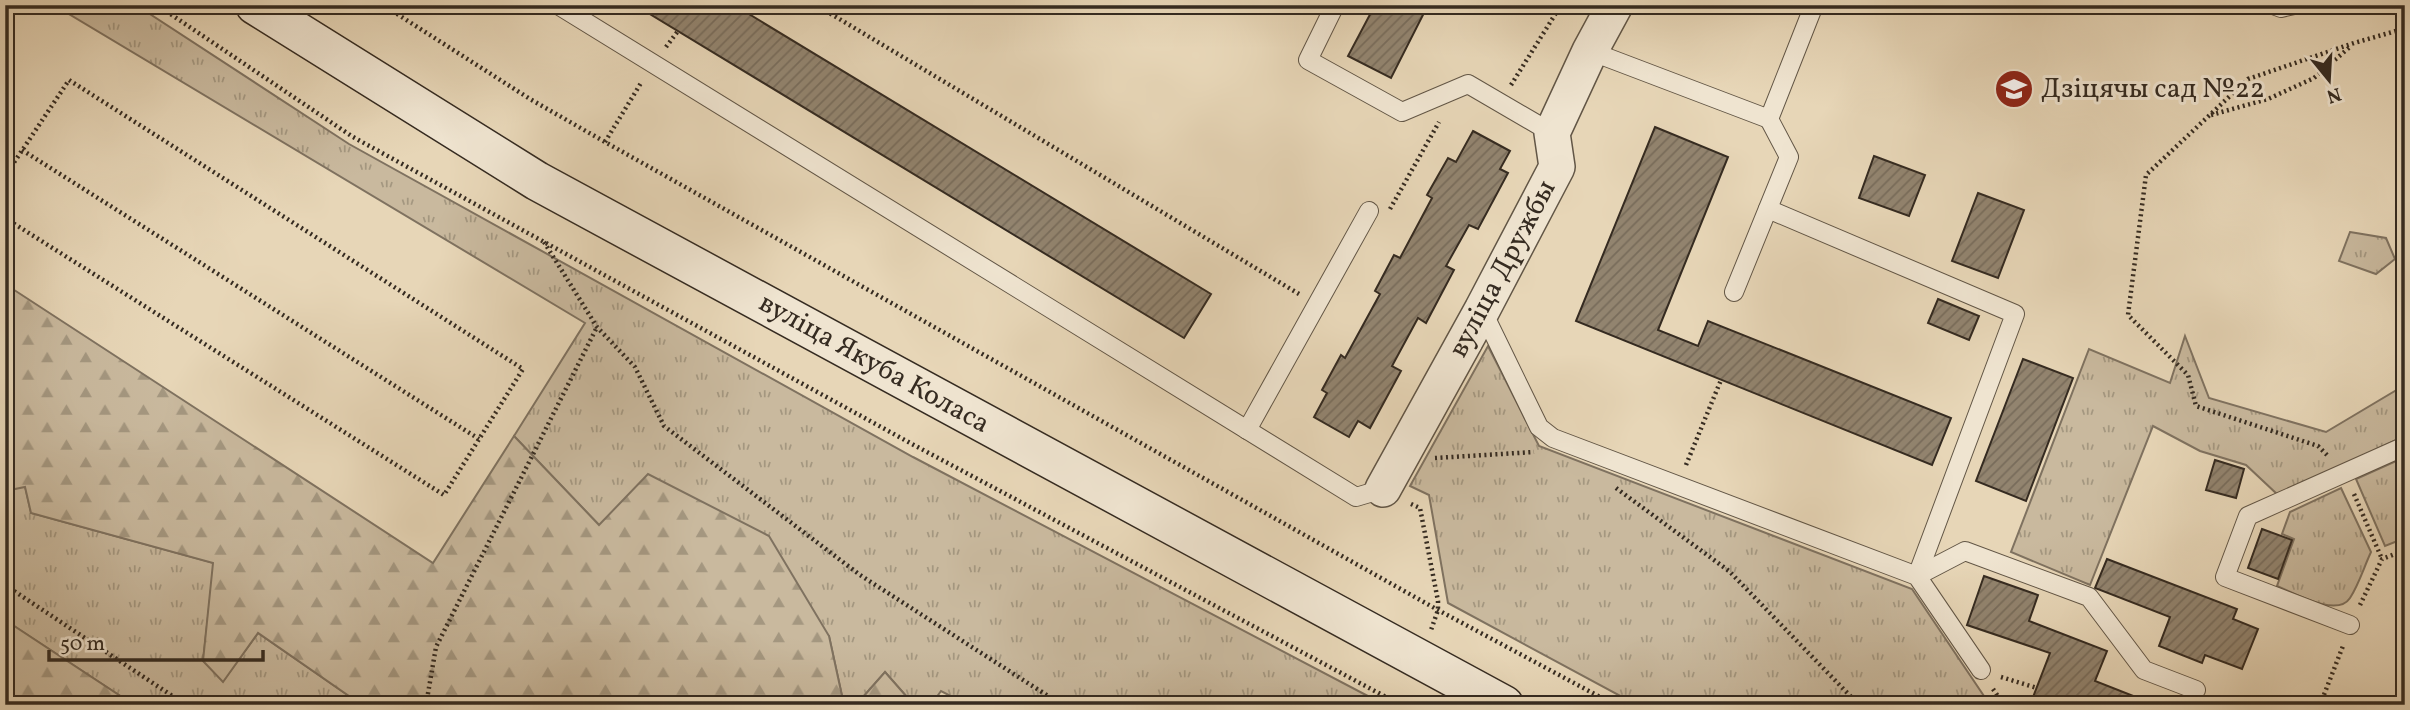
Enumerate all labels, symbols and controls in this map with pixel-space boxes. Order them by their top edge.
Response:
north arrow [2294,46,2364,116]
school or university icon: Дзіцячы сад №22 [1993,68,2035,110]
place label: Дзіцячы сад №22 [2041,70,2265,109]
text: N [2323,80,2344,109]
street label: вуліца Дружбы [1440,173,1566,365]
street label: вуліца Якуба Коласа [751,284,997,444]
scale bar [49,619,262,663]
text: 50 m [60,630,105,659]

